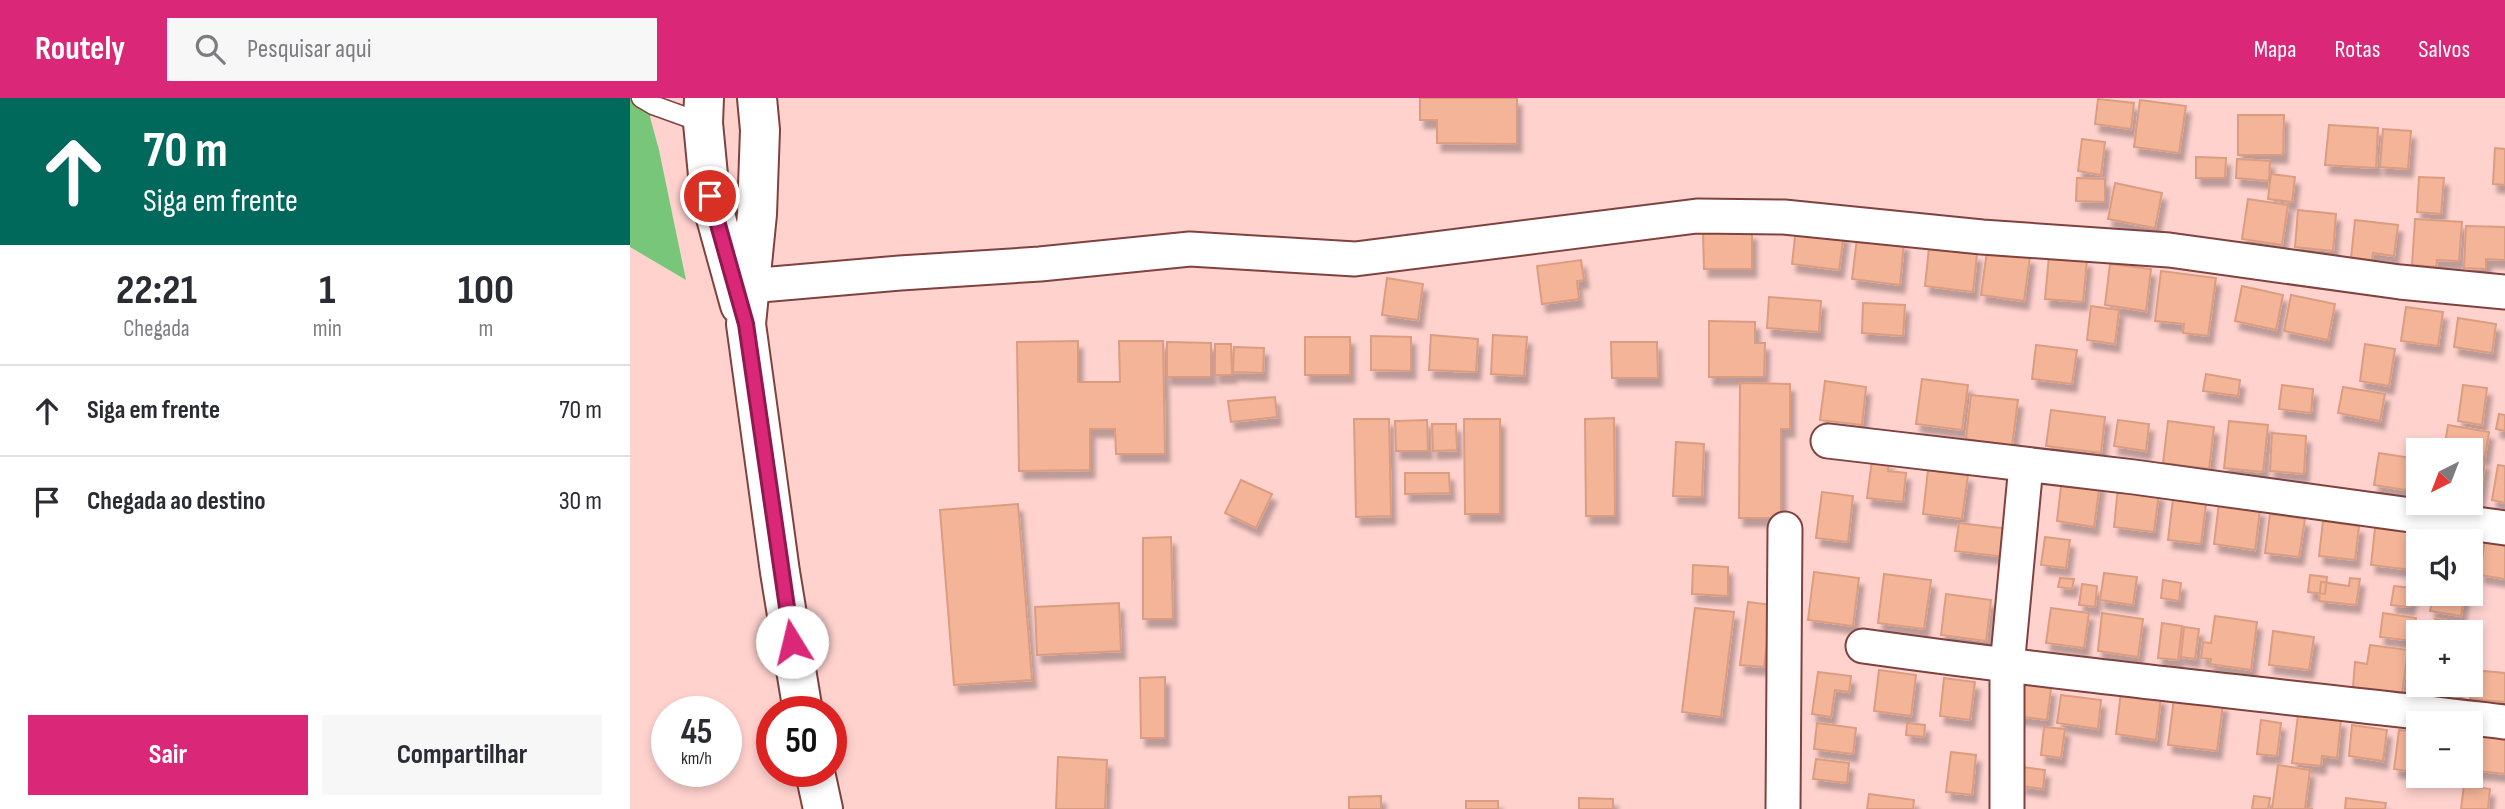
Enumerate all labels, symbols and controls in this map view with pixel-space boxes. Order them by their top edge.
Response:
search box [167,18,657,81]
text: Routely [35,29,125,69]
icon: search [191,30,229,68]
text: Pesquisar aqui [247,34,372,65]
text: Mapa [2254,35,2297,64]
text: Rotas [2335,35,2380,64]
text: Salvos [2418,35,2470,64]
text: 70 m [143,122,228,181]
icon: ahead [28,126,119,217]
pin [680,166,740,226]
icon: arrive [691,177,729,215]
text: Siga em frente [143,182,298,221]
text: 22:21 [116,265,197,316]
text: 1 [319,265,336,316]
text: 100 [458,265,514,316]
text: Chegada [123,315,190,343]
text: min [313,315,342,343]
text: m [478,315,493,343]
icon: ahead [28,392,66,430]
text: Siga em frente [87,395,220,426]
text: 70 m [559,395,602,426]
north arrow [2406,438,2483,514]
map controls [2406,438,2483,788]
icon: arrive [28,483,66,521]
text: Chegada ao destino [87,486,266,517]
text: 30 m [559,486,602,517]
button: sound [2406,529,2483,606]
position arrow [755,605,829,679]
button: + [2406,620,2483,697]
speed limit sign: 50 [756,696,847,787]
text: 45 [681,711,712,754]
button: − [2406,711,2483,788]
button: Sair [28,715,308,795]
button: Compartilhar [322,715,602,795]
text: km/h [681,748,712,769]

